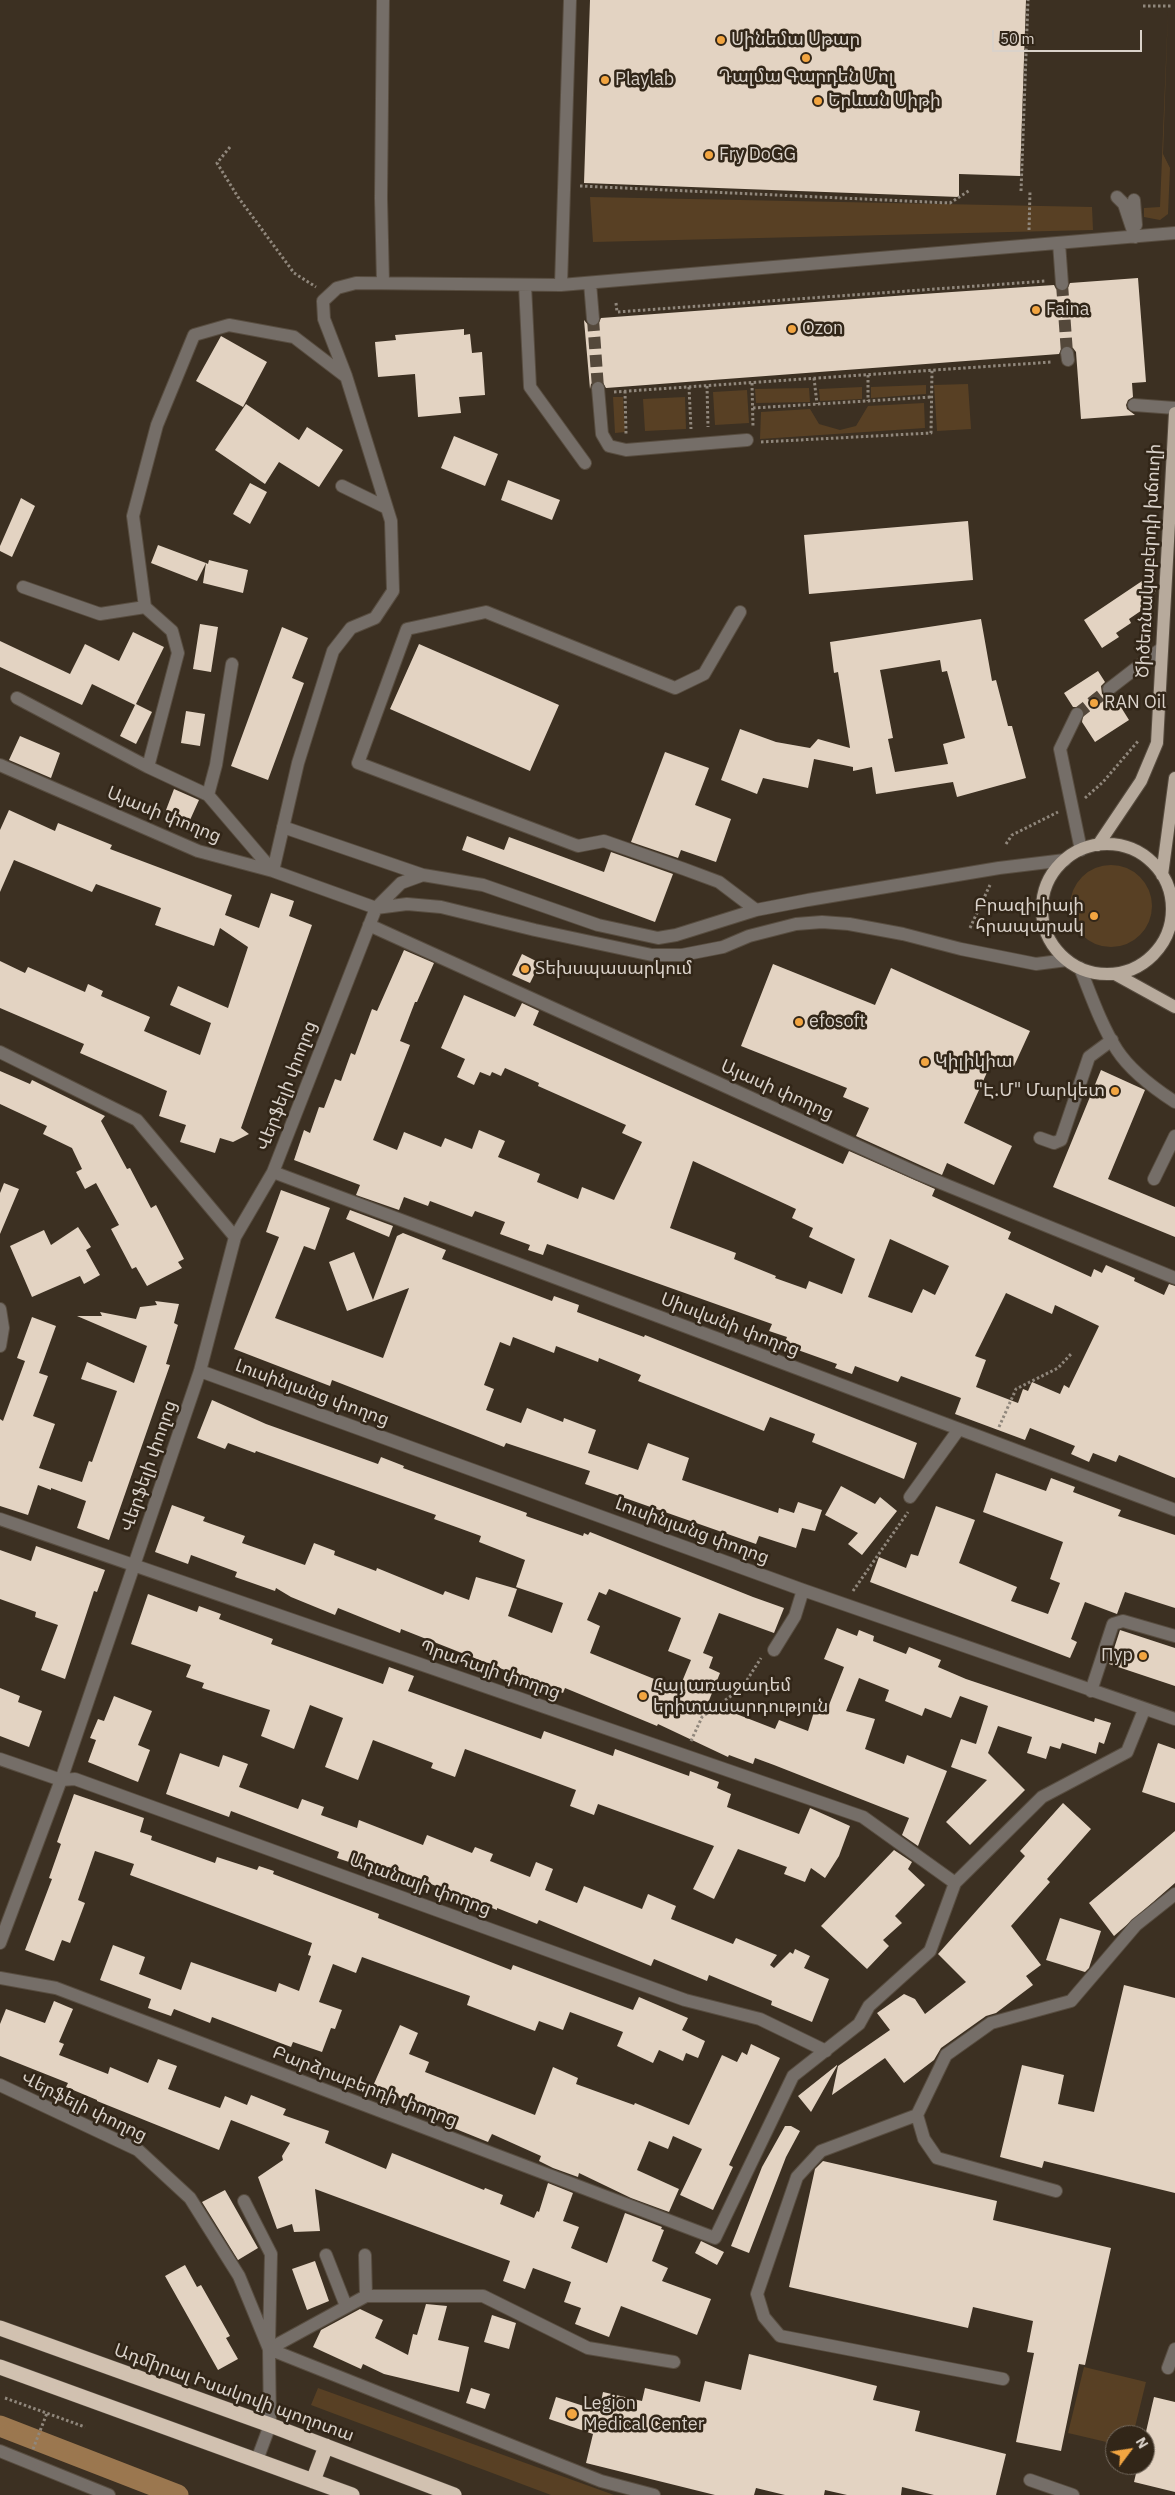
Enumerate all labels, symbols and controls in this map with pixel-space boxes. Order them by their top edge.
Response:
scale bar [995,20,1145,52]
place label: Սինեմա Սթար [731,29,860,51]
text: 50 m [1000,29,1035,48]
marker: Սինեմա Սթար [715,34,727,46]
marker: Դալմա Գարդեն Մոլ [800,52,812,64]
place label: Դալմա Գարդեն Մոլ [719,66,893,88]
place label: Playlab [615,69,674,91]
marker: Playlab [599,74,611,86]
place label: Երևան Սիթի [828,90,941,112]
marker: Երևան Սիթի [812,95,824,107]
place label: Fry DoGG [719,144,796,166]
marker: Fry DoGG [703,149,715,161]
place label: Faina [1046,299,1089,321]
marker: Faina [1030,304,1042,316]
place label: Ozon [802,318,843,340]
marker: Ozon [786,323,798,335]
street label: Ծիծեռնակաբերդի խճուղի [1132,443,1166,679]
place label: RAN Oil [1104,692,1166,714]
marker: RAN Oil [1088,697,1100,709]
street label: Այասի փողոց [104,782,224,848]
place label: Բրազիլիայի հրապարակ [974,895,1084,938]
marker: Բրազիլիայի հրապարակ [1088,910,1100,922]
place label: Տեխսպասարկում [535,958,692,980]
marker: Տեխսպասարկում [519,963,531,975]
place label: efosoft [809,1011,866,1033]
marker: efosoft [793,1016,805,1028]
street label: Վերֆելի փողոց [252,1018,322,1154]
place label: Կիլիկիա [935,1051,1013,1073]
street label: Այասի փողոց [717,1055,837,1125]
marker: Կիլիկիա [919,1056,931,1068]
place label: "Է.Մ" Մարկետ [975,1080,1105,1102]
marker: "Է.Մ" Մարկետ [1109,1085,1121,1097]
street label: Սիսվանի փողոց [658,1289,802,1361]
street label: Լուսինյանց փողոց [232,1355,392,1431]
street label: Վերֆելի փողոց [116,1397,182,1535]
street label: Լուսինյանց փողոց [612,1493,772,1569]
street label: Պրահայի փողոց [417,1636,563,1704]
place label: Пур [1101,1645,1133,1667]
marker: Пур [1137,1650,1149,1662]
place label: Հայ առաջադեմ երիտասարդություն [653,1675,828,1718]
marker: Հայ առաջադեմ երիտասարդություն [637,1690,649,1702]
street label: Ադանայի փողոց [346,1849,494,1921]
street label: Բարձրաբերդի փողոց [270,2042,460,2132]
street label: Վերֆելի փողոց [17,2067,151,2147]
street label: Ադմիրալ Իսակովի պողոտա [111,2339,357,2447]
place label: Legion Medical Center [583,2393,704,2436]
marker: Legion Medical Center [565,2407,579,2421]
north arrow [1105,2425,1155,2475]
text: N [1132,2434,1152,2452]

